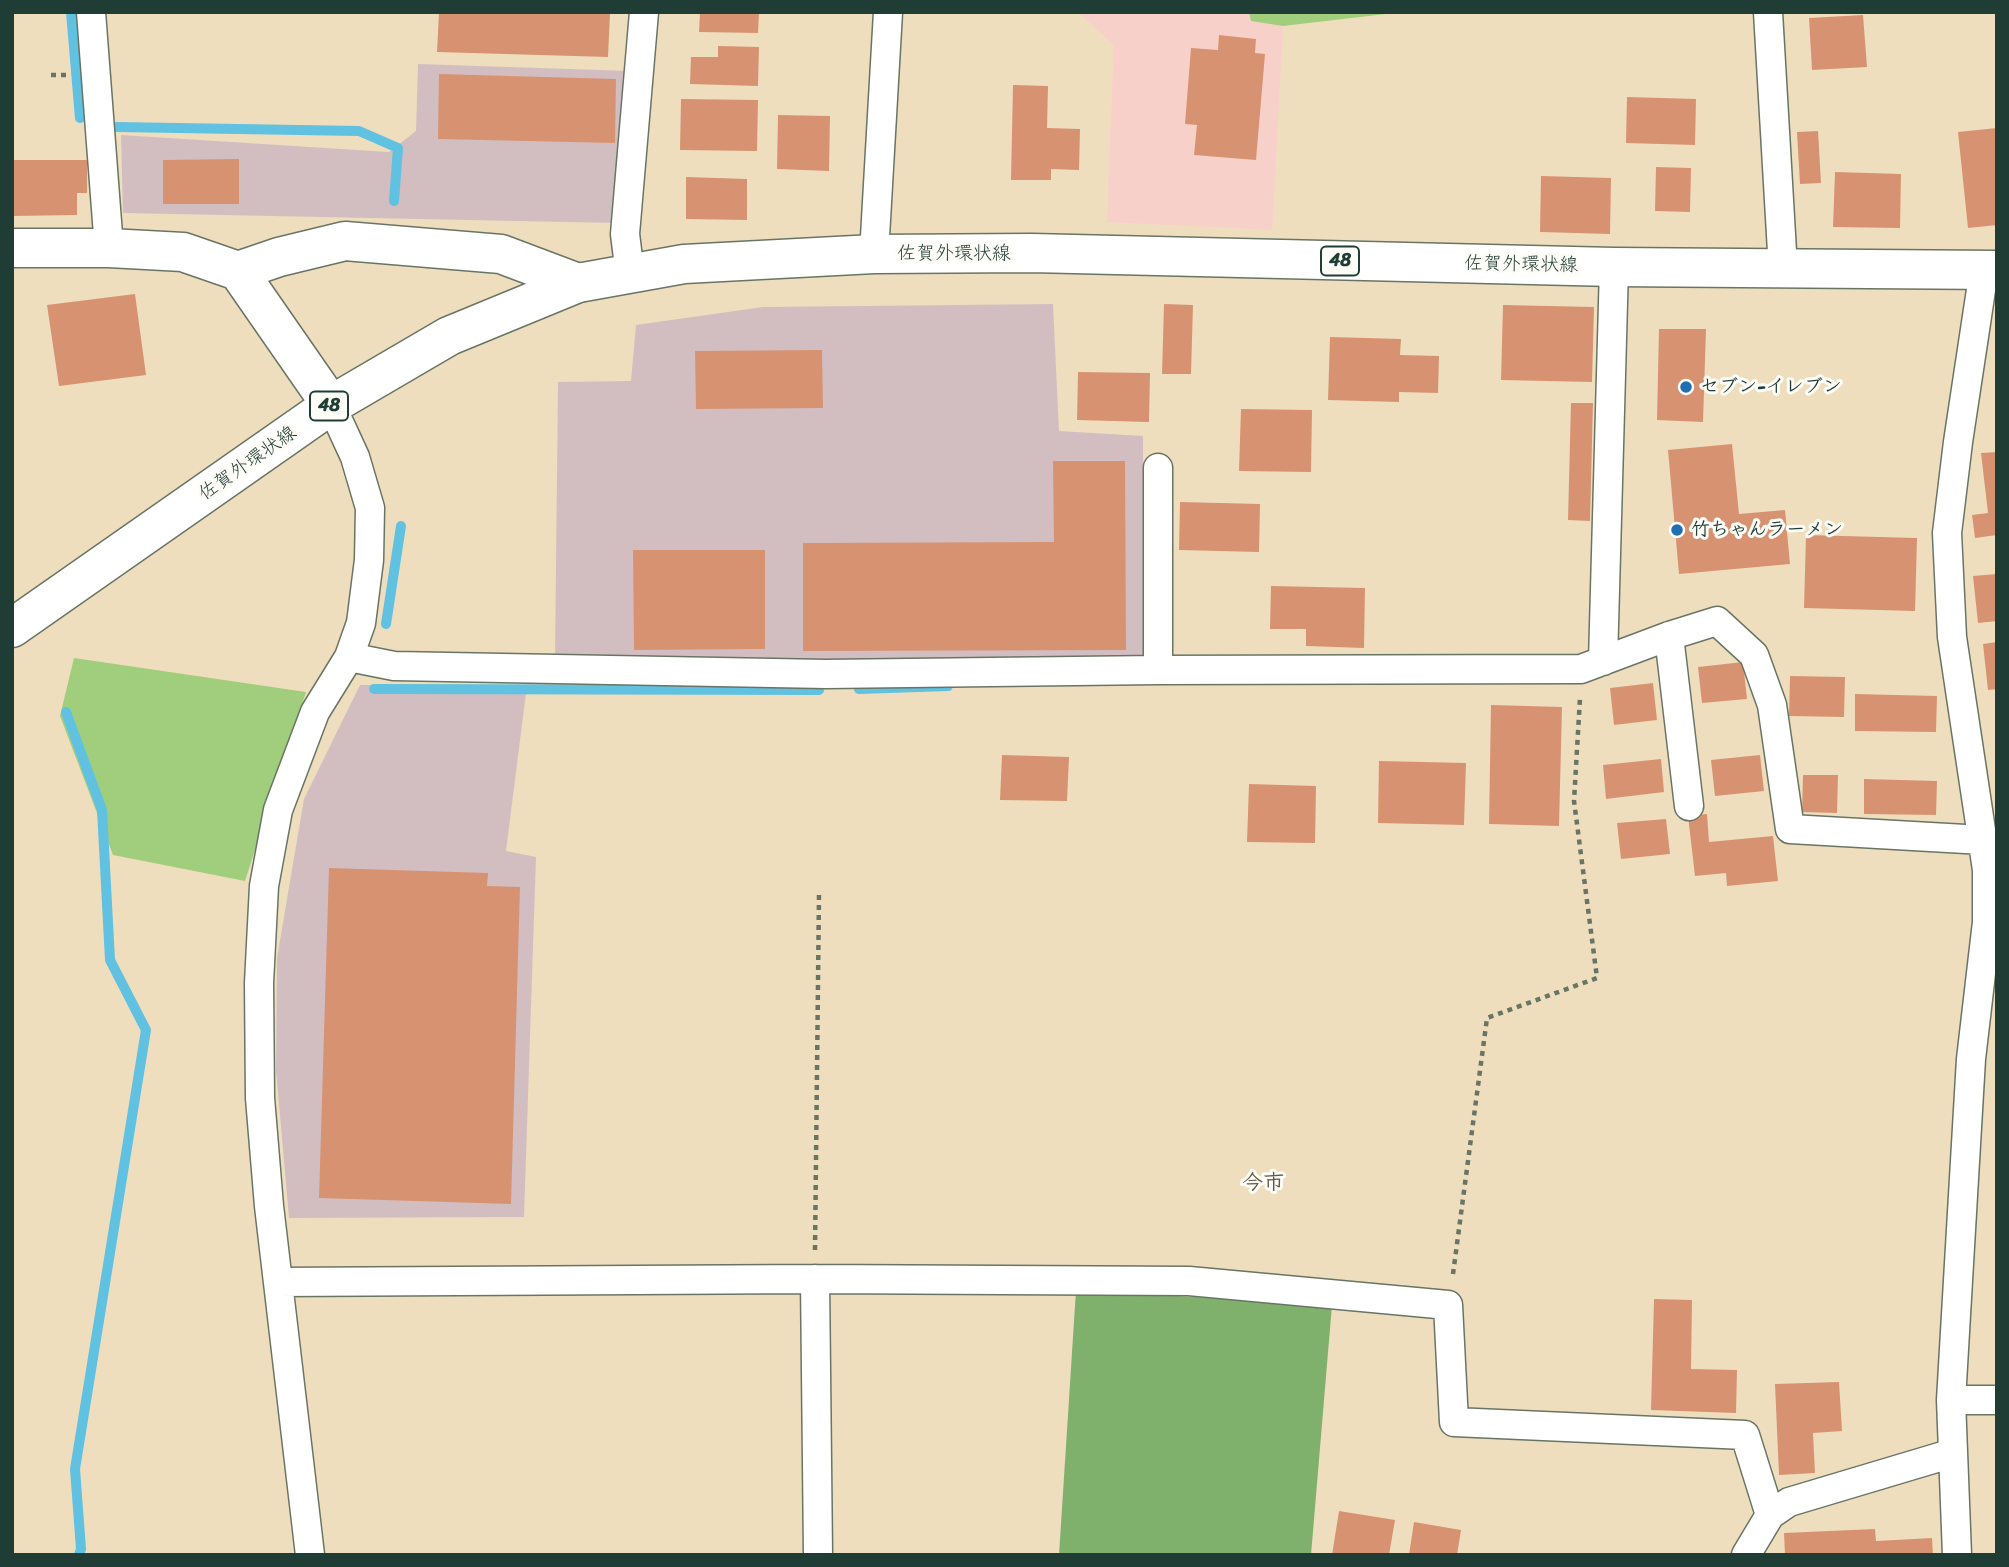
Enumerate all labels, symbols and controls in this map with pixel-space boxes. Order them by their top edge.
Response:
street label: 佐賀外環状線 [897,243,1011,265]
road number: 48 [1321,246,1359,276]
street label: 佐賀外環状線 [1464,253,1578,277]
place label: セブン-イレブン [1700,376,1842,398]
marker: セブン-イレブン [1678,379,1694,395]
road number: 48 [310,392,348,420]
street label: 佐賀外環状線 [195,422,301,506]
place label: 竹ちゃんラーメン [1691,519,1843,541]
marker: 竹ちゃんラーメン [1669,522,1685,538]
district label: 今市 [1242,1171,1284,1197]

